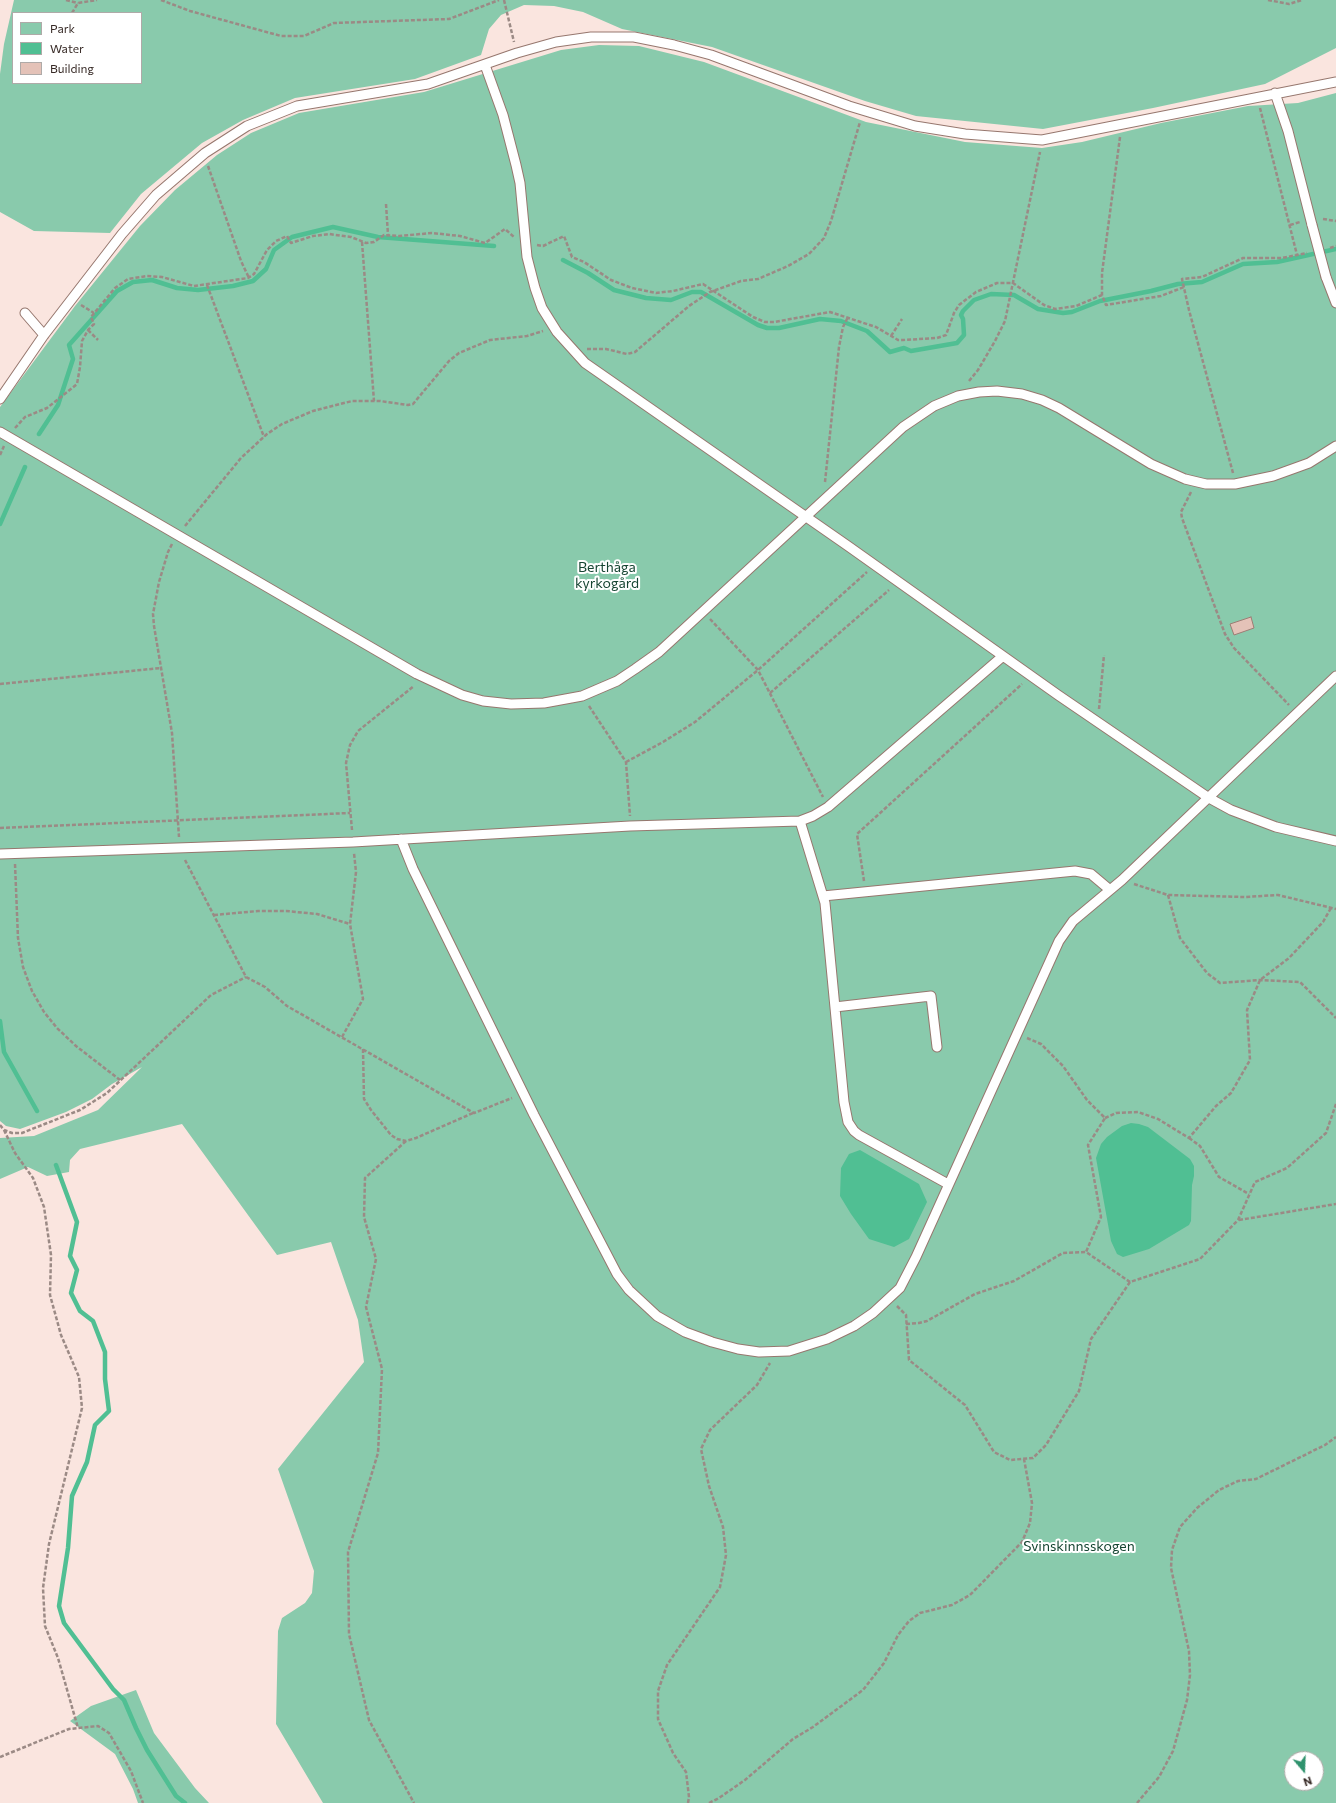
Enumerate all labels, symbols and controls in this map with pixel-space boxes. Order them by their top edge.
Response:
legend [12,12,142,84]
text: Park [50,21,75,35]
text: Water [50,41,84,55]
text: Building [50,61,94,75]
park label: Berthåga kyrkogård [575,559,639,592]
park label: Svinskinnsskogen [1023,1538,1135,1554]
north arrow [1284,1751,1324,1791]
text: N [1302,1774,1314,1789]

